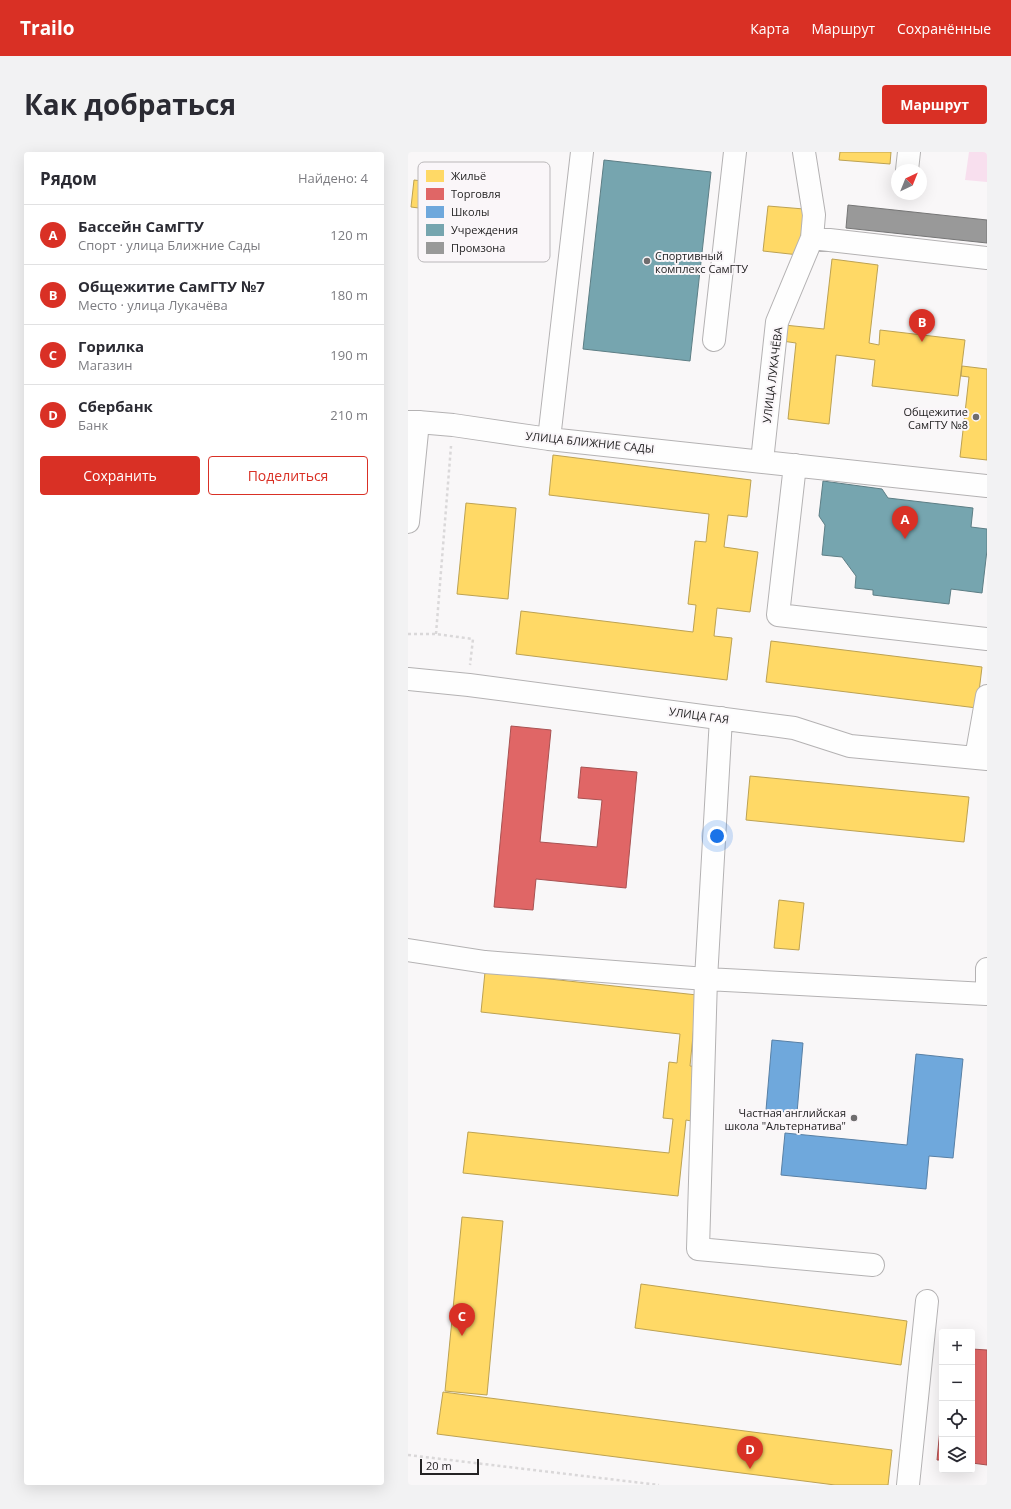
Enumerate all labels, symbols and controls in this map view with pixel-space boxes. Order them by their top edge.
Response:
text: Trailo [20,15,74,41]
text: Карта [750,19,789,38]
text: Маршрут [811,19,875,38]
text: Сохранённые [897,19,991,38]
text: Как добраться [24,85,236,123]
button: Маршрут [882,85,987,124]
legend [418,162,550,262]
north arrow [891,164,927,200]
text: Рядом [40,167,97,190]
text: Жильё [451,168,486,183]
text: Найдено: 4 [298,169,368,187]
text: Торговля [451,186,500,201]
text: Школы [451,204,489,219]
text: Бассейн СамГТУ [78,216,204,236]
text: Учреждения [451,222,518,237]
text: A [49,226,57,244]
text: 120 m [330,226,368,244]
text: Спорт · улица Ближние Сады [78,236,261,254]
text: Промзона [451,240,505,255]
place label: Спортивный комплекс СамГТУ [655,248,748,276]
marker: Спортивный комплекс СамГТУ [642,256,652,266]
text: Общежитие СамГТУ №7 [78,276,265,296]
text: B [49,286,57,304]
text: 180 m [330,286,368,304]
text: Место · улица Лукачёва [78,296,228,314]
pin: B [909,309,935,342]
street label: УЛИЦА ЛУКАЧЁВА [759,326,785,424]
text: Горилка [78,336,144,356]
text: C [49,346,57,364]
text: 190 m [330,346,368,364]
text: Магазин [78,356,133,374]
text: Сбербанк [78,396,153,416]
place label: Общежитие СамГТУ №8 [903,404,968,432]
text: D [48,406,58,424]
text: 210 m [330,406,368,424]
marker: Общежитие СамГТУ №8 [971,412,981,422]
text: Банк [78,416,108,434]
street label: УЛИЦА БЛИЖНИЕ САДЫ [525,428,655,456]
button: Сохранить [40,456,200,495]
button: Поделиться [208,456,368,495]
pin: A [892,506,918,539]
street label: УЛИЦА ГАЯ [668,703,730,727]
your location [707,826,727,846]
place label: Частная английская школа "Альтернатива" [724,1105,846,1133]
marker: Частная английская школа "Альтернатива" [849,1113,859,1123]
pin: C [449,1303,475,1336]
map controls [939,1329,975,1473]
button: + [939,1329,975,1365]
button: − [939,1365,975,1401]
button: locate [939,1401,975,1437]
pin: D [737,1436,763,1469]
button: layers [939,1437,975,1473]
scale bar [420,1457,479,1476]
text: 20 m [426,1458,452,1473]

